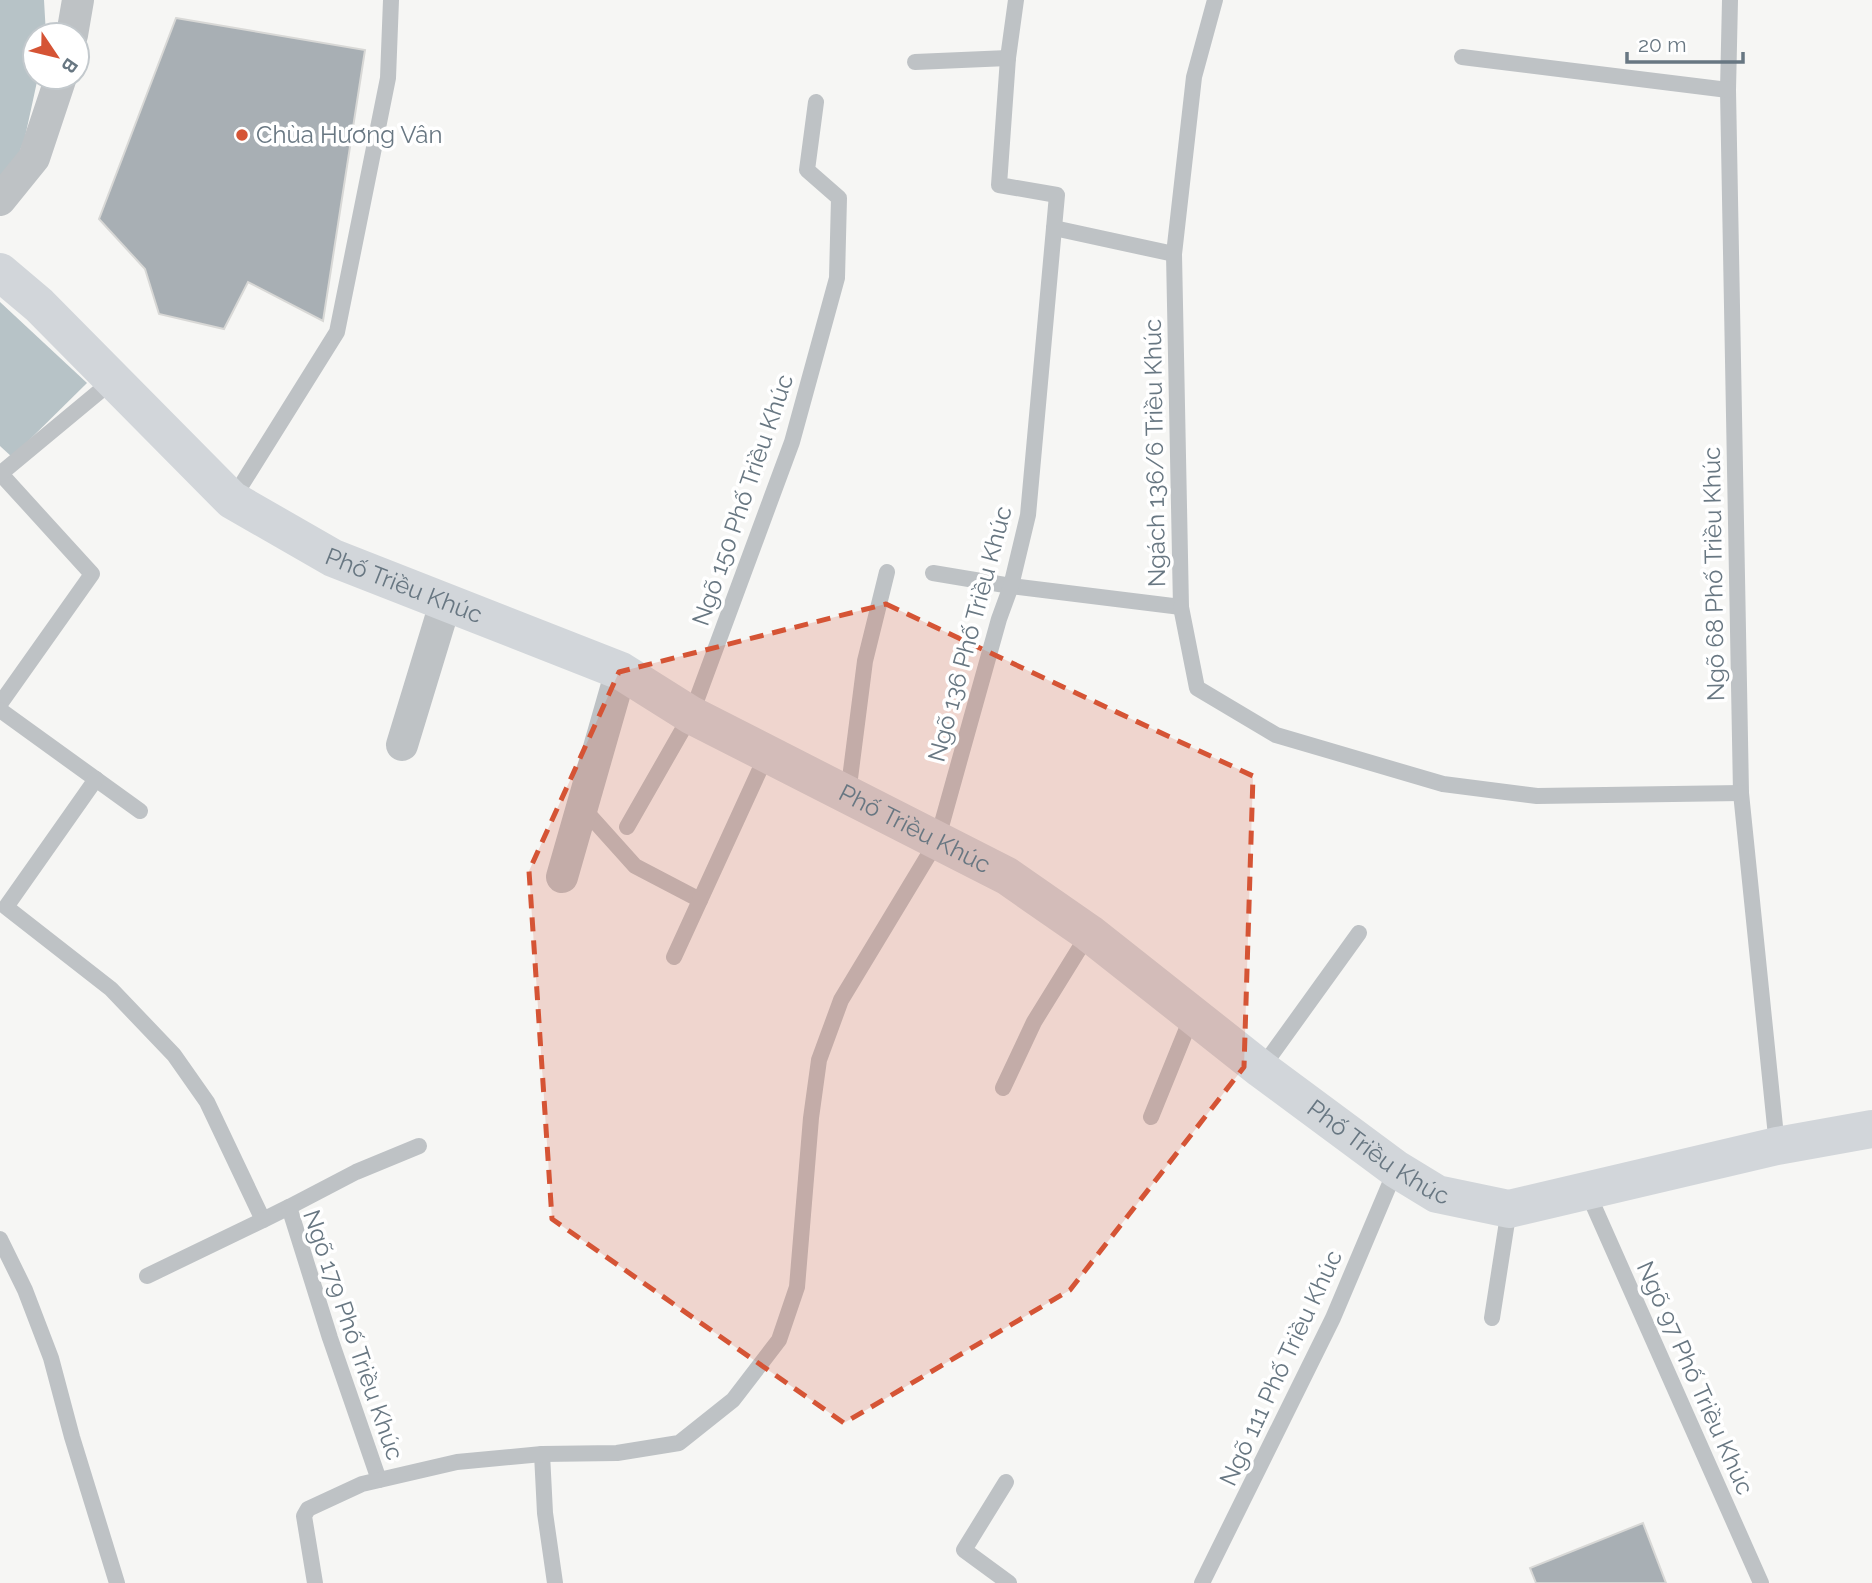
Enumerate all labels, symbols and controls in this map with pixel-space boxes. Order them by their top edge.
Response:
north arrow [21,21,91,91]
scale bar [1627,21,1742,65]
text: 20 m [1638,32,1686,57]
text: B [57,54,83,77]
place label: Chùa Hương Vân [256,120,442,149]
marker: Chùa Hương Vân [234,127,250,143]
street label: Ngách 136/6 Triều Khúc [1138,319,1171,588]
street label: Ngõ 150 Phố Triều Khúc [686,370,799,629]
street label: Ngõ 68 Phố Triều Khúc [1697,447,1730,701]
street label: Ngõ 136 Phố Triều Khúc [921,503,1018,765]
street label: Phố Triều Khúc [321,541,487,629]
street label: Phố Triều Khúc [834,778,996,879]
street label: Phố Triều Khúc [1302,1093,1451,1210]
street label: Ngõ 179 Phố Triều Khúc [297,1206,410,1464]
street label: Ngõ 111 Phố Triều Khúc [1213,1245,1348,1490]
street label: Ngõ 97 Phố Triều Khúc [1631,1257,1760,1499]

